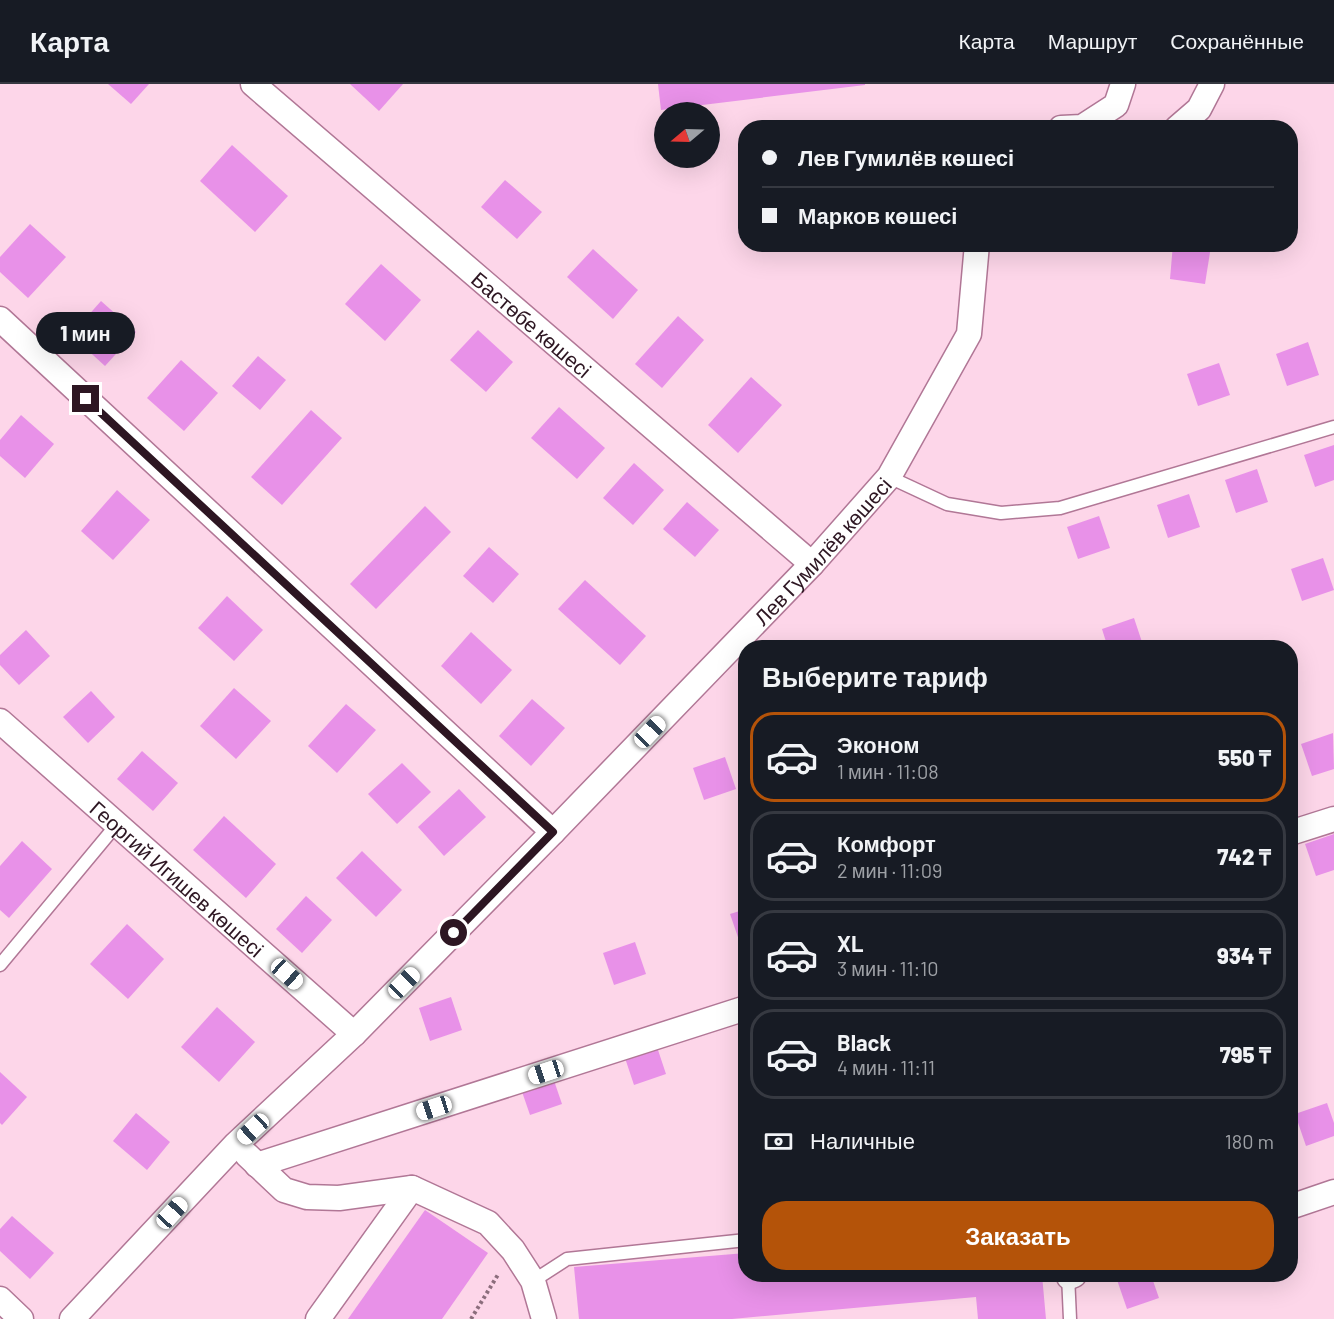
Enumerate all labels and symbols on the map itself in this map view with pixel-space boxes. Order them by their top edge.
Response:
north arrow [654,102,720,168]
street label: Бастөбе көшесі [467,266,597,382]
callout: 1 мин [36,312,136,354]
route end [72,385,99,412]
street label: Лев Гумилёв көшесі [748,472,896,629]
car [631,713,669,751]
street label: Георгий Игишев көшесі [86,795,270,961]
route start [440,919,467,946]
car [268,955,306,993]
car [385,964,423,1002]
car [526,1058,566,1086]
car [414,1094,454,1122]
car [234,1110,272,1148]
car [153,1194,191,1232]

